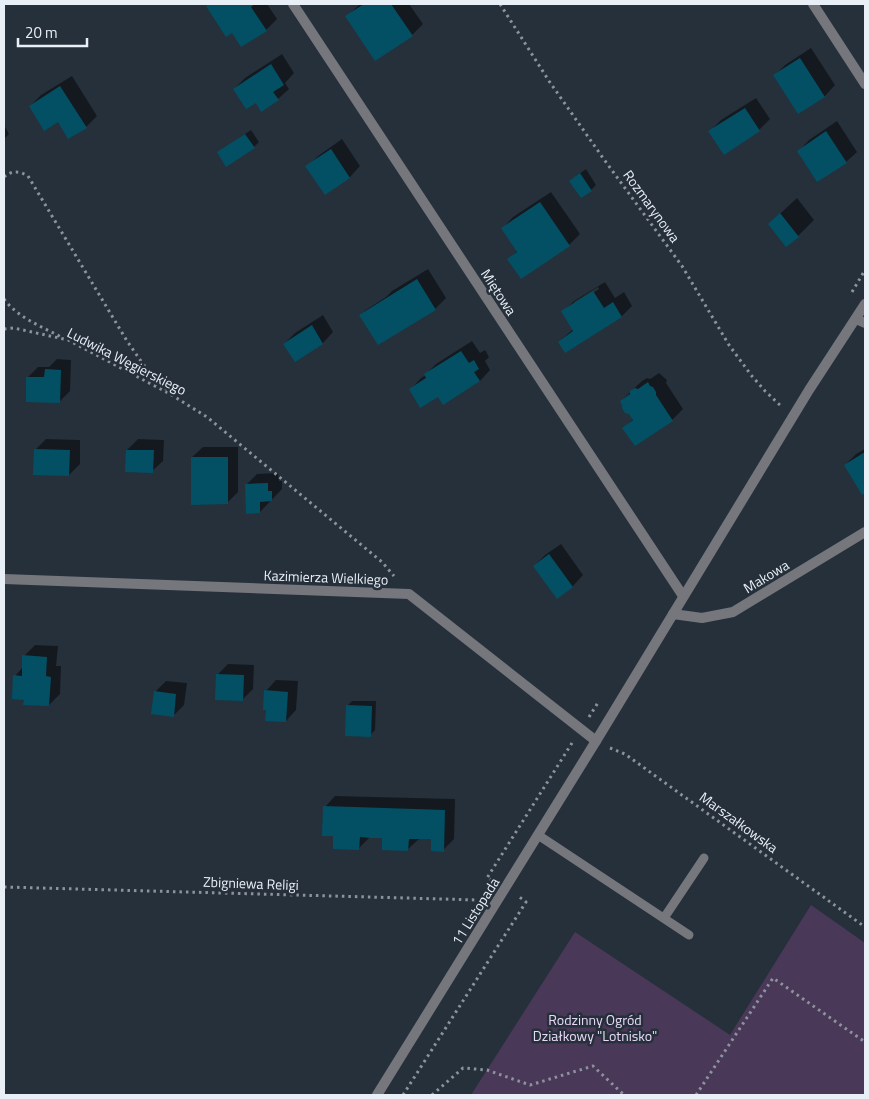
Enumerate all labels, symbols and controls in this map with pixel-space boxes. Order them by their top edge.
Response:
scale bar [18,15,86,47]
text: 20 m [25,21,58,44]
street label: Rozmarynowa [619,165,685,247]
street label: Miętowa [476,265,522,319]
street label: Ludwika Węgierskiego [64,322,190,400]
street label: Makowa [739,554,793,598]
street label: Kazimierza Wielkiego [263,564,389,590]
street label: Marszałkowska [695,786,783,858]
street label: Zbigniewa Religi [203,871,299,895]
street label: 11 Listopada [446,873,504,949]
park label: Rodzinny Ogród Działkowy "Lotnisko" [533,1009,657,1046]

